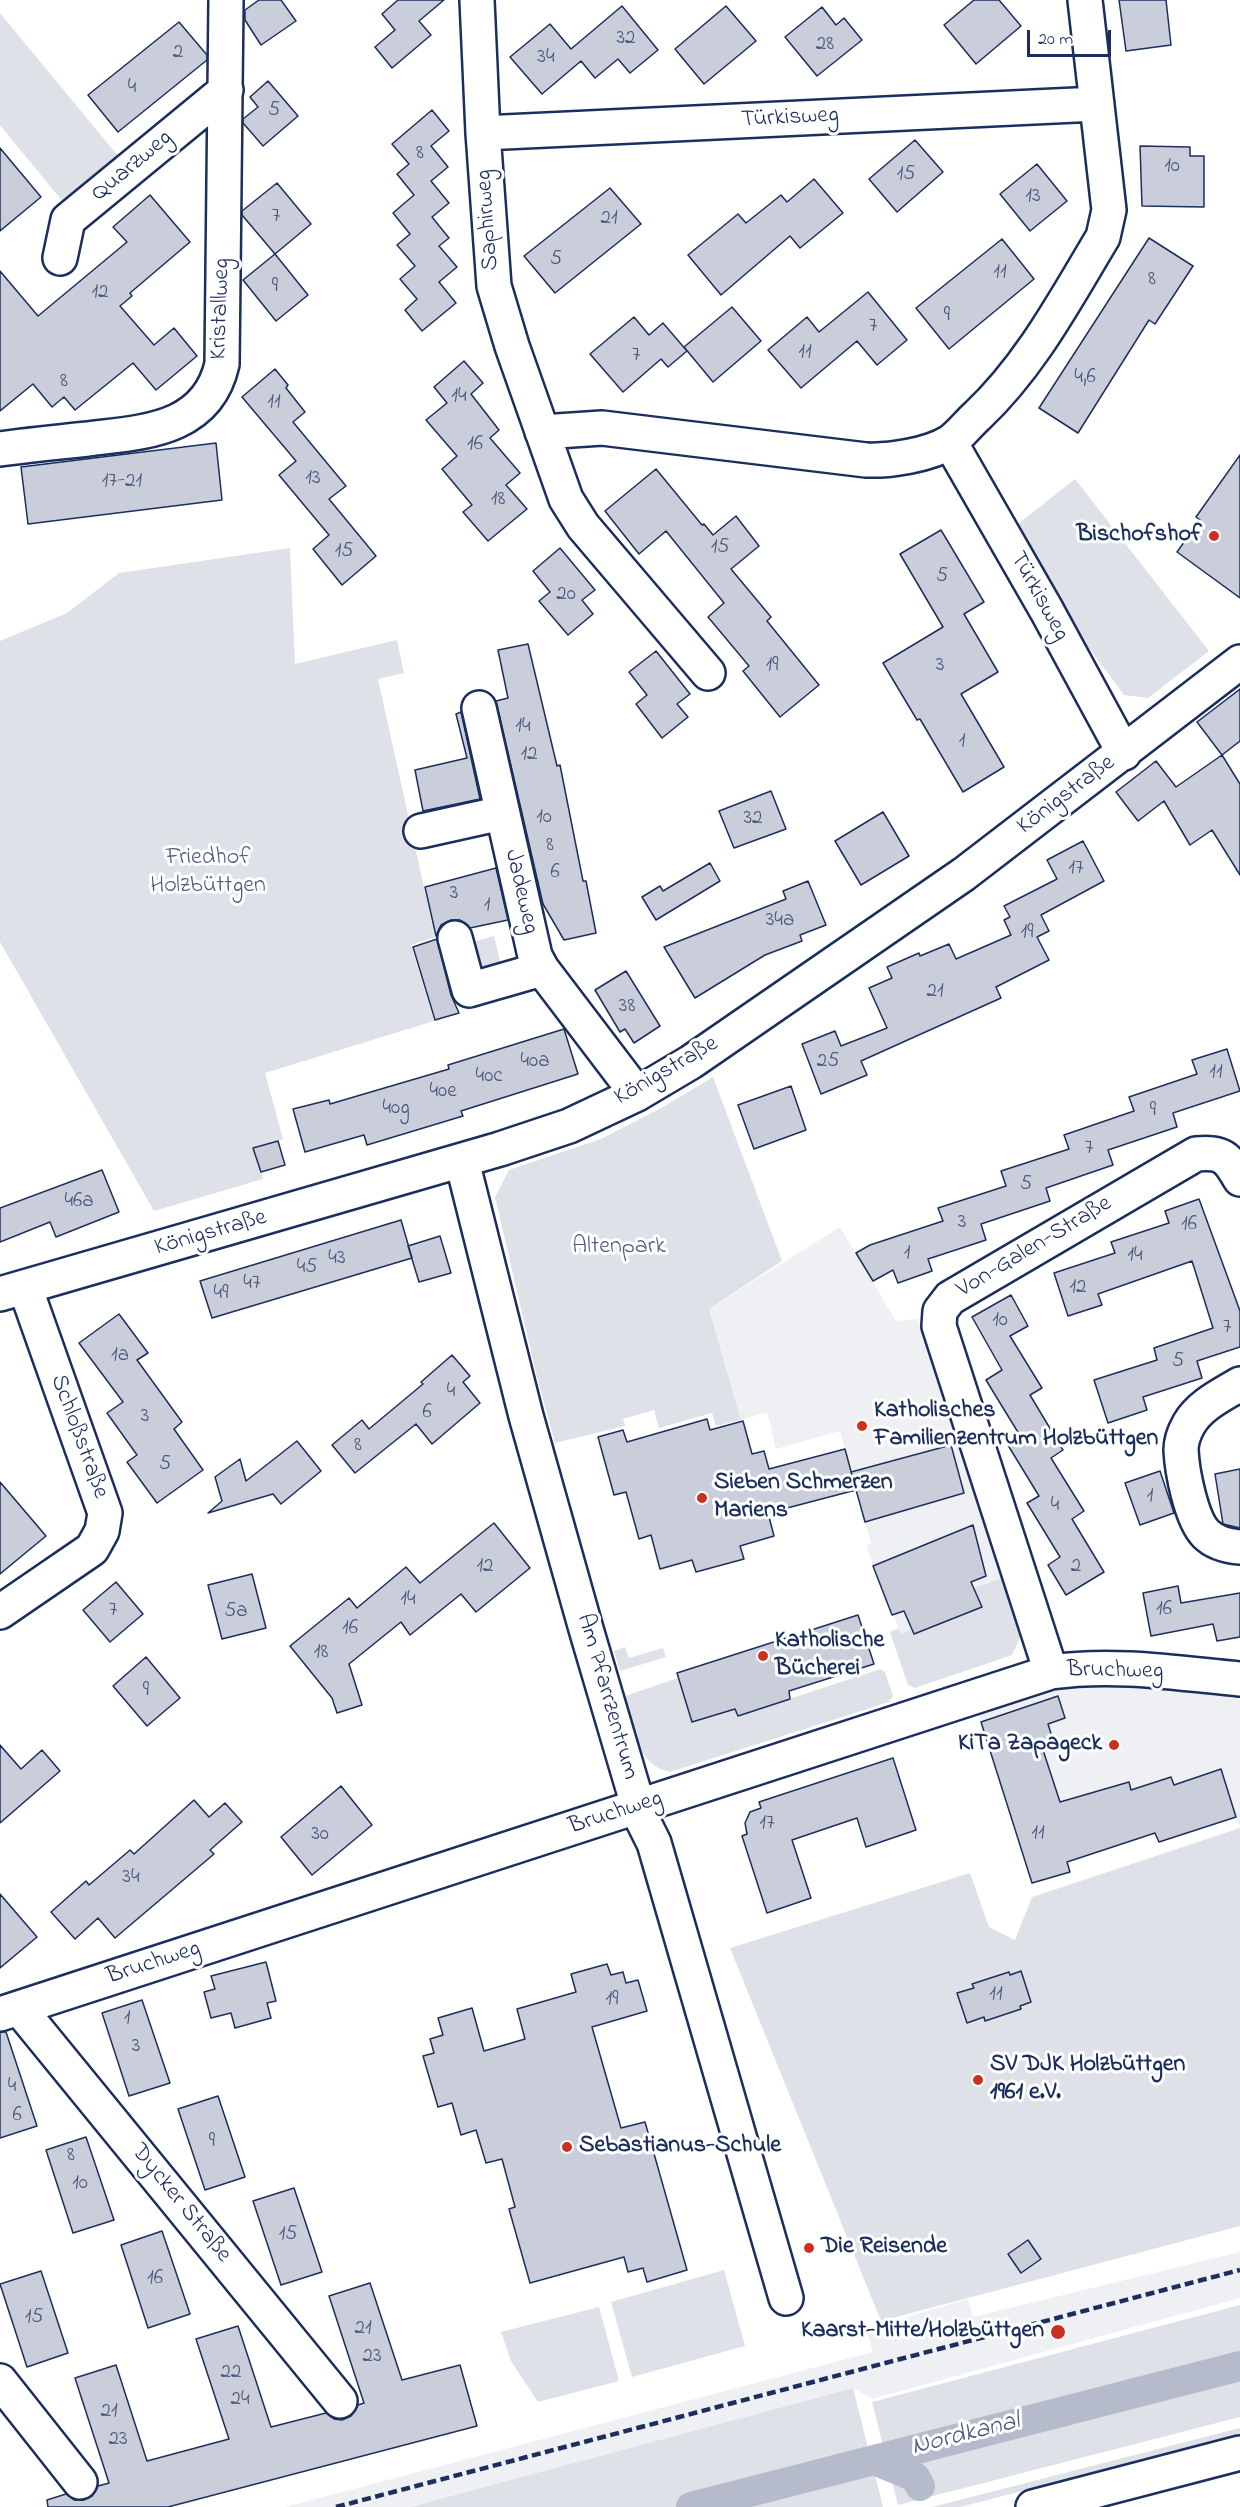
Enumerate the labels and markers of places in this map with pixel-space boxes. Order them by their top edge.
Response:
place label: Bischofshof [1076,522,1202,550]
marker: Bischofshof [1207,529,1221,543]
place label: Katholisches Familienzentrum Holzbüttgen [874,1398,1158,1454]
marker: Katholisches Familienzentrum Holzbüttgen [855,1419,869,1433]
place label: Sieben Schmerzen Mariens [714,1470,893,1526]
marker: Sieben Schmerzen Mariens [695,1491,709,1505]
place label: Katholische Bücherei [775,1628,884,1684]
marker: Katholische Bücherei [756,1649,770,1663]
place label: KiTa Zapageck [958,1731,1102,1759]
marker: KiTa Zapageck [1107,1738,1121,1752]
place label: SV DJK Holzbüttgen 1961 e.V. [990,2052,1185,2108]
marker: SV DJK Holzbüttgen 1961 e.V. [971,2073,985,2087]
place label: Sebastianus-Schule [579,2133,781,2161]
marker: Sebastianus-Schule [560,2140,574,2154]
place label: Die Reisende [821,2234,947,2262]
marker: Die Reisende [802,2241,816,2255]
place label: Kaarst-Mitte/Holzbüttgen [801,2318,1044,2346]
marker: Kaarst-Mitte/Holzbüttgen [1049,2323,1067,2341]

